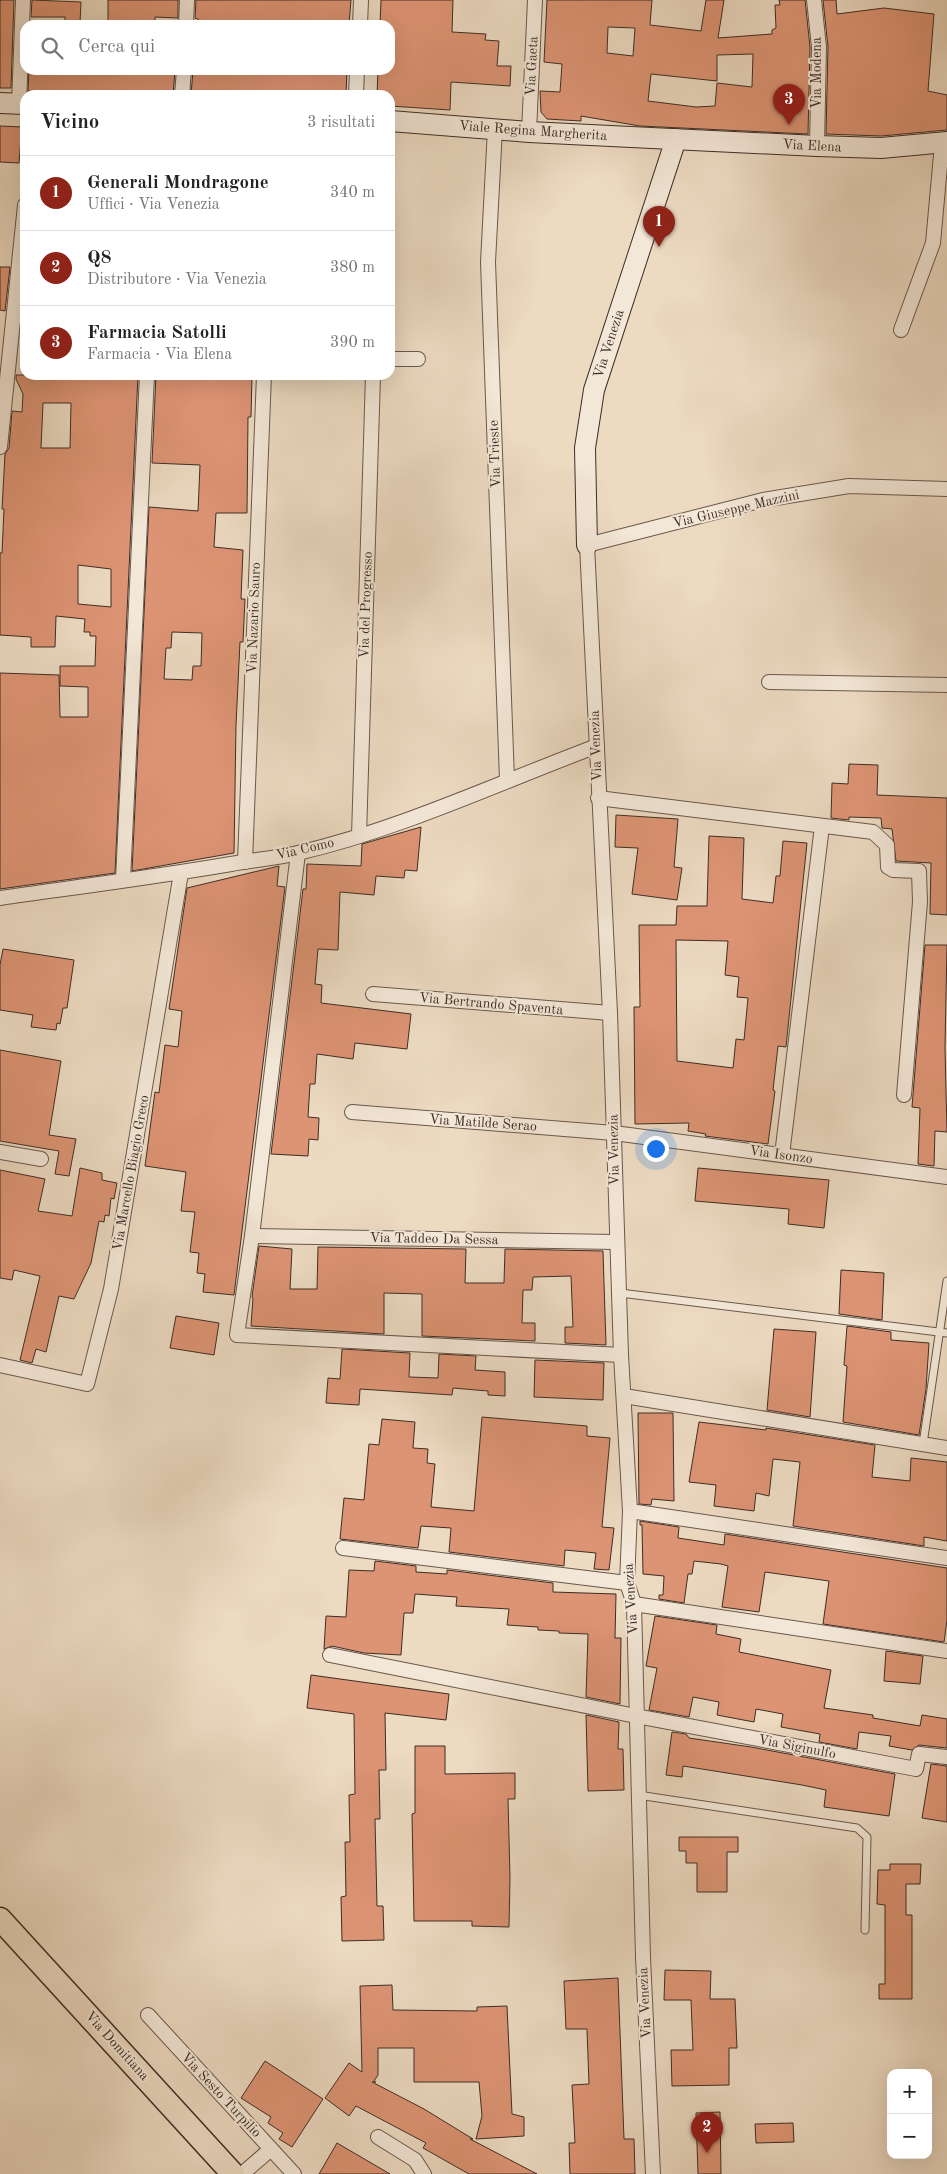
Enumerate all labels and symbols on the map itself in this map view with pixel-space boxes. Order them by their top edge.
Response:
street label: Via Gaeta [523,36,541,96]
street label: Via Modena [810,37,824,109]
pin: 3 [773,84,805,125]
street label: Viale Regina Margherita [458,119,608,143]
street label: Via Elena [782,137,842,155]
pin: 1 [643,206,675,247]
street label: Via Venezia [591,308,627,380]
street label: Via Trieste [487,420,503,488]
street label: Via Giuseppe Mazzini [671,488,801,530]
street label: Via del Progresso [357,551,375,659]
street label: Via Nazario Sauro [245,562,263,674]
street label: Via Venezia [588,710,604,782]
street label: Via Como [275,836,335,862]
street label: Via Bertrando Spaventa [418,991,564,1017]
street label: Via Marcello Biagio Greco [110,1094,152,1252]
street label: Via Matilde Serao [428,1112,538,1134]
street label: Via Venezia [606,1114,622,1186]
your location [643,1136,669,1162]
street label: Via Isonzo [748,1144,814,1166]
street label: Via Taddeo Da Sessa [369,1231,499,1247]
street label: Via Venezia [622,1563,640,1635]
street label: Via Siginulfo [757,1733,837,1761]
street label: Via Venezia [636,1967,654,2039]
street label: Via Domitiana [82,2009,152,2083]
street label: Via Sesto Turpilio [178,2050,264,2140]
pin: 2 [691,2112,723,2153]

